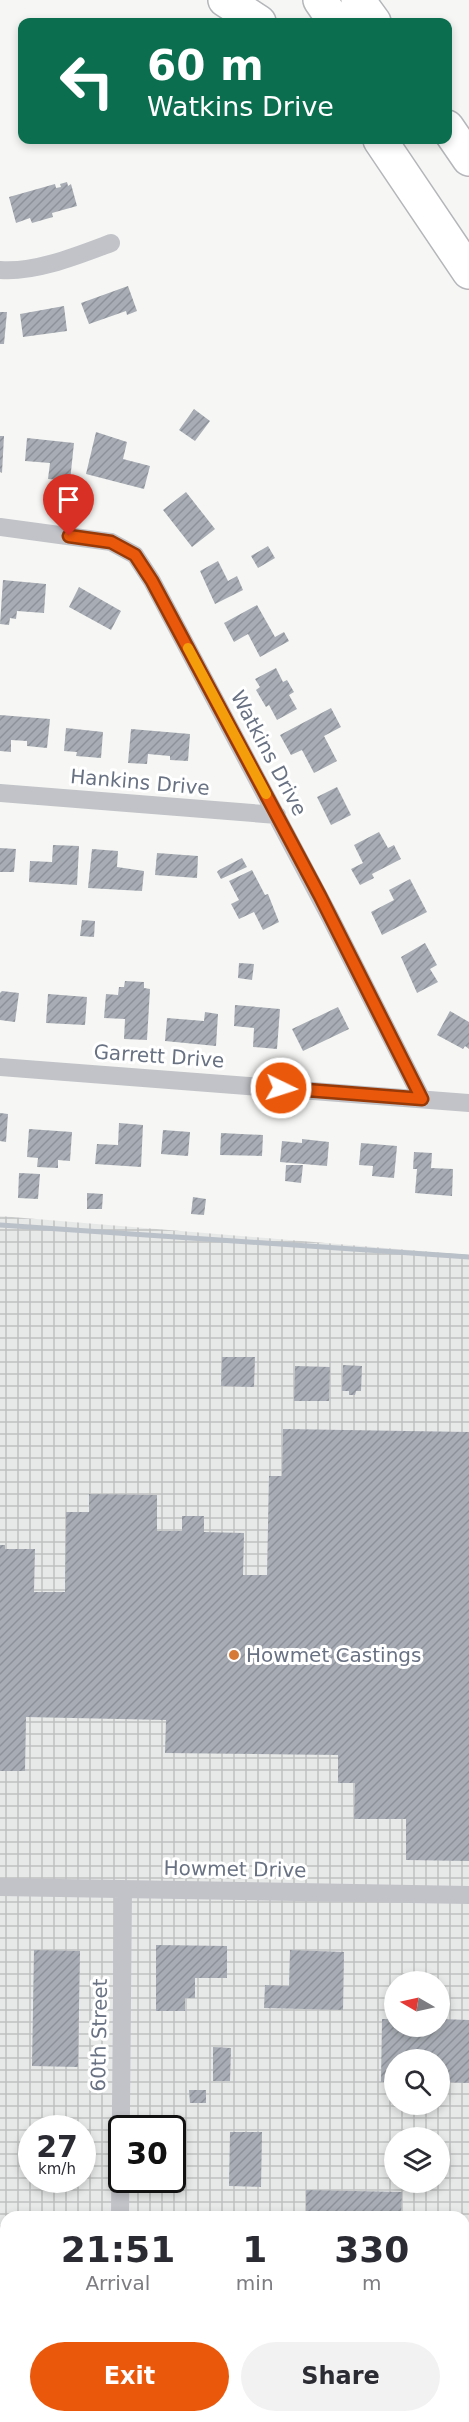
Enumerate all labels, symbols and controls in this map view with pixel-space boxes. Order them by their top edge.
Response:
text: 60 m [147,41,264,90]
icon: left [48,42,126,120]
text: Watkins Drive [147,91,334,122]
pin [43,474,94,536]
icon: arrive [52,483,85,516]
street label: Watkins Drive [226,686,312,820]
street label: Hankins Drive [69,764,211,800]
street label: Garrett Drive [93,1039,225,1073]
position arrow [249,1056,313,1120]
place label: Howmet Castings [246,1643,421,1667]
marker: Howmet Castings [227,1648,241,1662]
street label: Howmet Drive [163,1856,307,1882]
north arrow [384,1971,450,2037]
map controls [384,1971,450,2193]
street label: 60th Street [86,1978,112,2092]
button: search [384,2049,450,2115]
speed limit sign: 30 [108,2115,186,2193]
button: layers [384,2127,450,2193]
text: 27 [36,2129,78,2164]
text: km/h [38,2160,76,2178]
text: 21:51 [61,2229,175,2270]
text: 1 [242,2229,267,2270]
text: 330 [334,2229,409,2270]
text: Arrival [85,2271,150,2295]
text: min [236,2271,274,2295]
text: m [362,2271,382,2295]
button: Exit [30,2342,229,2411]
button: Share [241,2342,440,2411]

